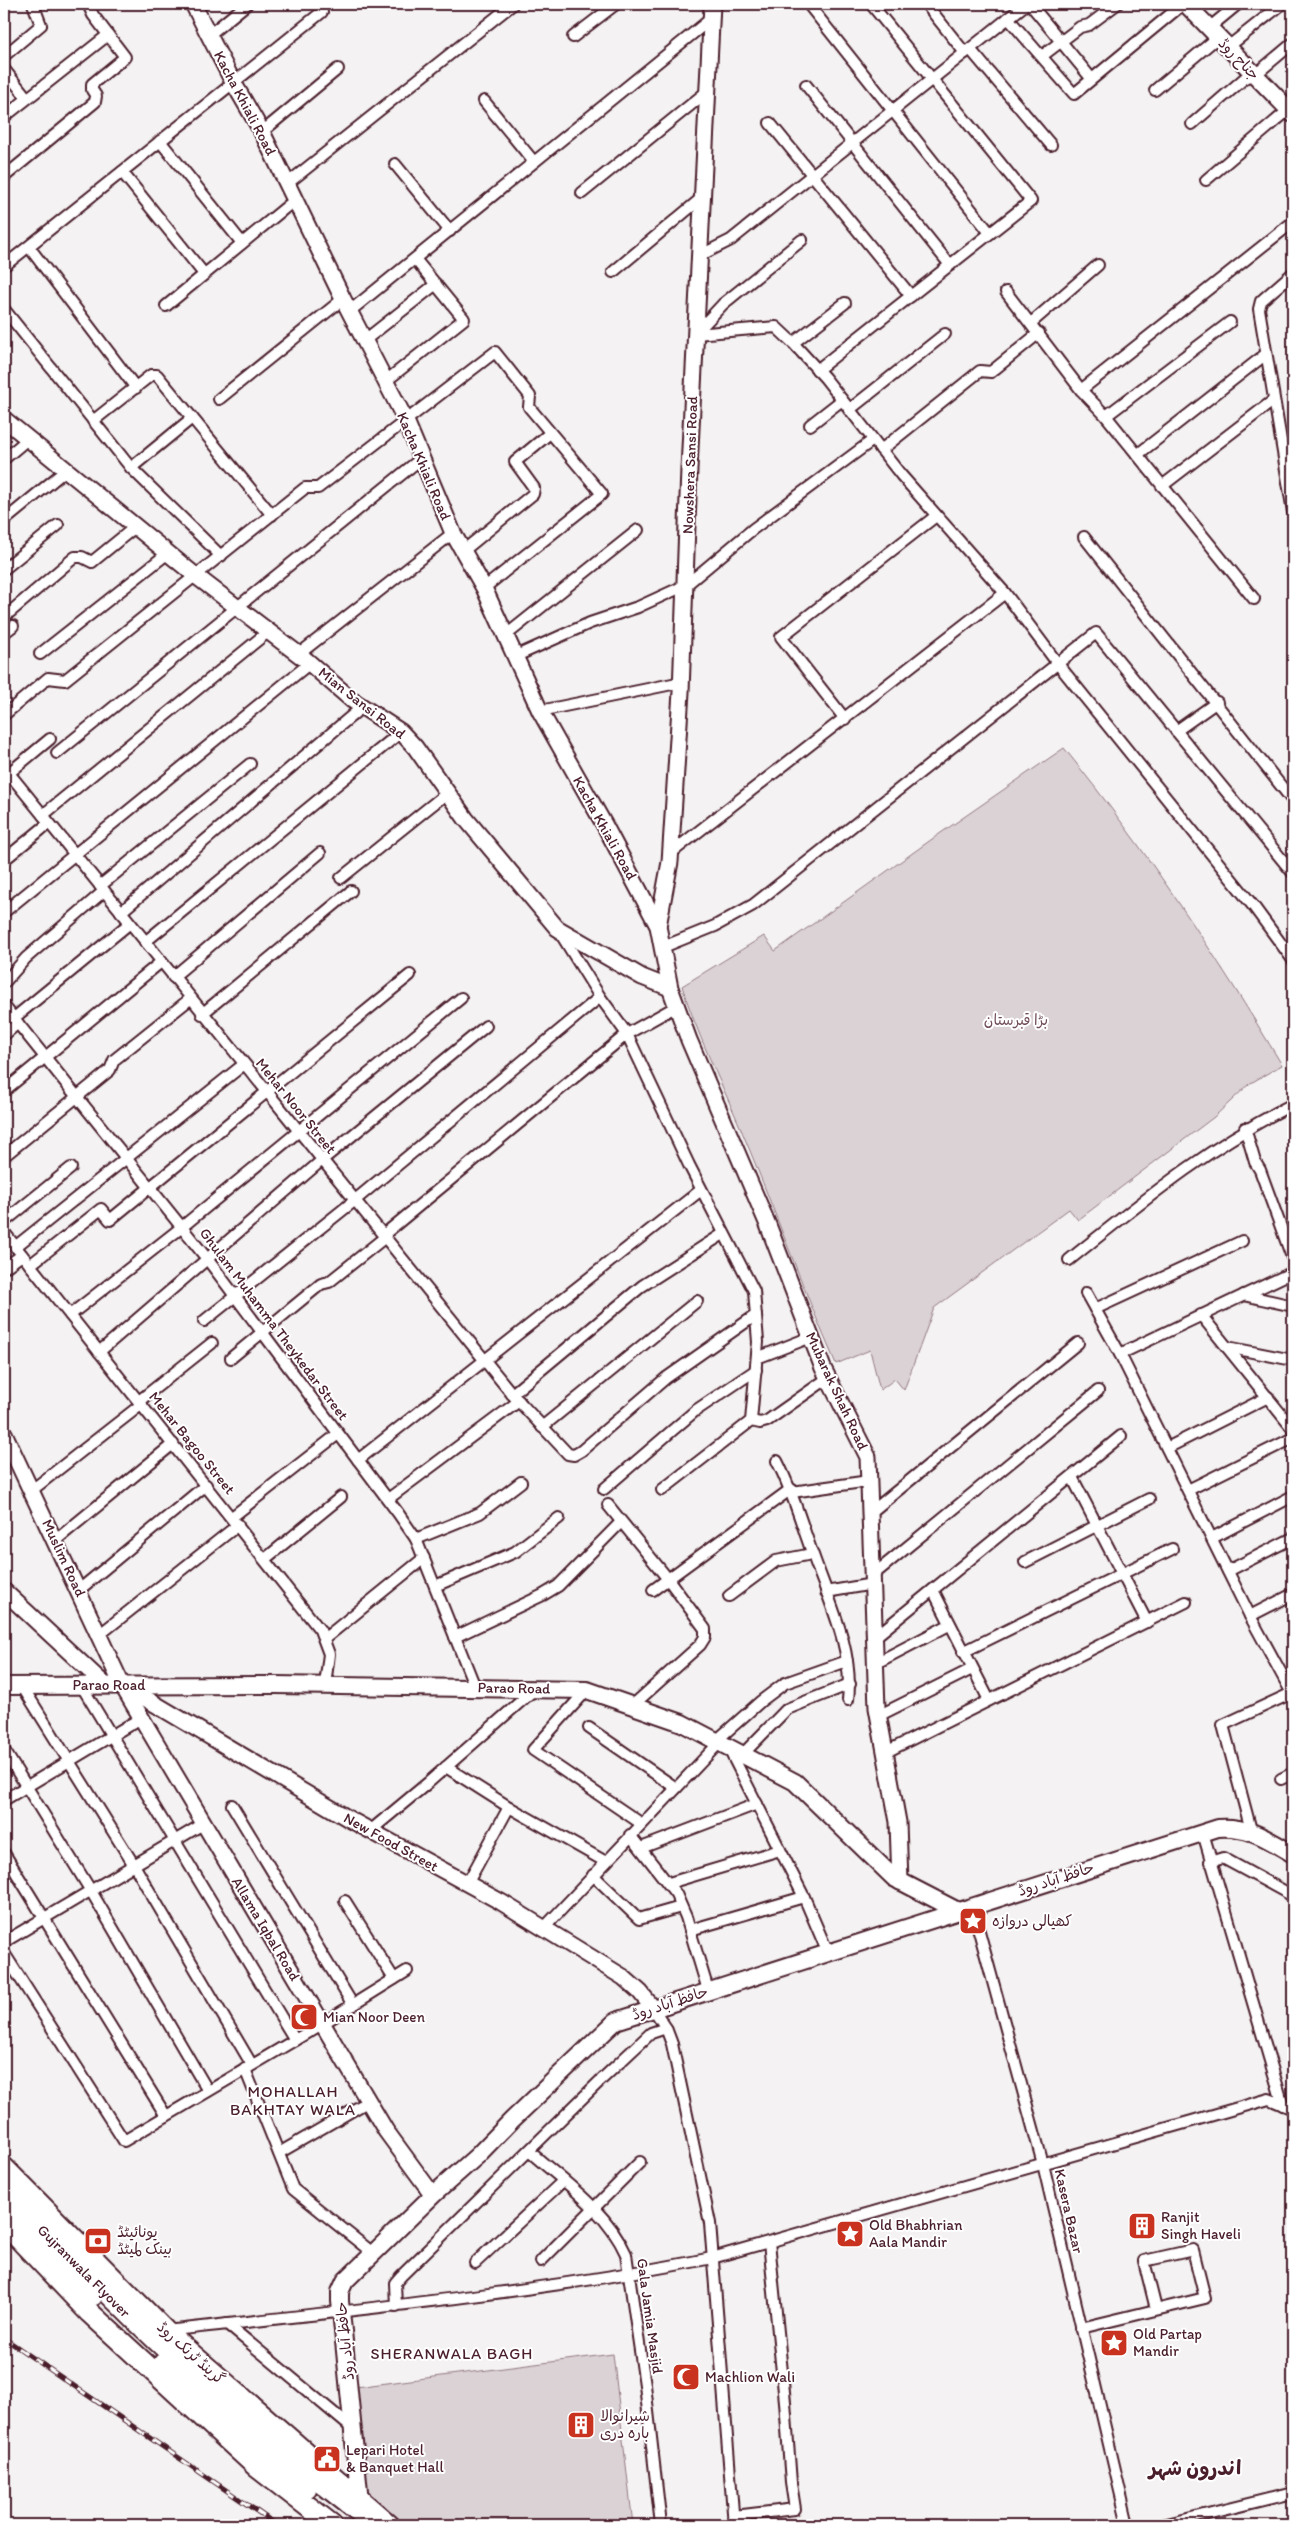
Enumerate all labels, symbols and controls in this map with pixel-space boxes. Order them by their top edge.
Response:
street label: جناح روڈ [1214,34,1263,84]
street label: Kacha Khiali Road [210,48,280,158]
street label: Nowshera Sansi Road [679,395,701,534]
street label: Kacha Khiali Road [393,409,455,523]
street label: Mian Sansi Road [315,663,410,743]
street label: Kacha Khiali Road [569,773,641,883]
park label: بڑا قبرستان [984,1011,1048,1029]
street label: Mehar Noor Street [252,1055,340,1158]
street label: Ghulam Muhamma Theykedar Street [196,1224,352,1424]
street label: Mubarak Shah Road [802,1329,872,1453]
street label: Mehar Bagoo Street [145,1388,239,1498]
street label: Muslim Road [38,1516,90,1600]
street label: Parao Road [73,1676,146,1694]
street label: Parao Road [477,1678,551,1698]
street label: New Food Street [341,1809,442,1876]
street label: حافظ آباد روڈ [1016,1858,1096,1900]
street label: Allama Iqbal Road [228,1874,304,1985]
place icon: کھیالی دروازہ [958,1906,988,1936]
place label: کھیالی دروازہ [992,1912,1072,1931]
street label: حافظ آباد روڈ [630,1982,710,2024]
mosque icon: Mian Noor Deen [289,2002,319,2032]
place label: Mian Noor Deen [323,2008,426,2026]
district label: MOHALLAH BAKHTAY WALA [230,2082,356,2119]
street label: Kasera Bazar [1051,2167,1087,2255]
place label: Ranjit Singh Haveli [1161,2208,1241,2243]
building icon: Ranjit Singh Haveli [1127,2211,1157,2241]
place label: Old Bhabhrian Aala Mandir [869,2216,963,2251]
place icon: Old Bhabhrian Aala Mandir [835,2219,865,2249]
street label: Gujranwala Flyover [34,2221,134,2321]
place label: یونائیٹڈ بینک لمیٹڈ [117,2223,172,2258]
bank icon: یونائیٹڈ بینک لمیٹڈ [83,2226,113,2256]
street label: Gala Jamia Masjid [633,2257,667,2375]
street label: حافظ آباد روڈ [332,2301,358,2381]
street label: گرینڈ ٹرنک روڈ [153,2318,229,2388]
place label: Old Partap Mandir [1133,2325,1202,2360]
place icon: Old Partap Mandir [1099,2328,1129,2358]
district label: SHERANWALA BAGH [371,2344,533,2363]
mosque icon: Machlion Wali [671,2362,701,2392]
place label: Machlion Wali [705,2368,795,2386]
place label: شیرانوالا بارہ دری [600,2407,650,2442]
building icon: شیرانوالا بارہ دری [566,2410,596,2440]
place label: Lepari Hotel & Banquet Hall [346,2441,445,2476]
public building icon: Lepari Hotel & Banquet Hall [312,2444,342,2474]
district label: اندرون شہر [1147,2456,1241,2481]

